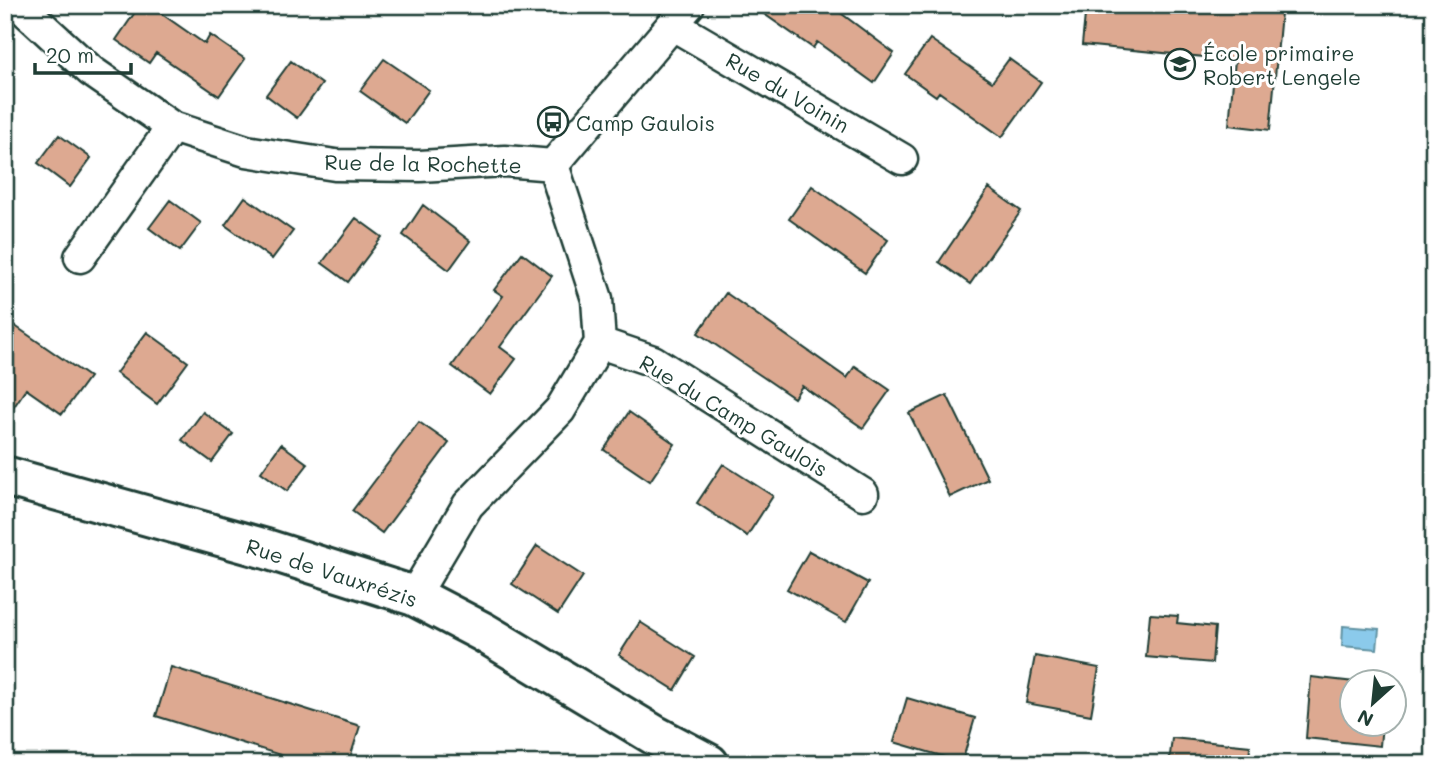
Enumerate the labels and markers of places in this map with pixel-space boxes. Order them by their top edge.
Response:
place label: École primaire Robert Lengele [1203,39,1361,90]
school or university icon: École primaire Robert Lengele [1163,47,1197,81]
bus stop icon: Camp Gaulois [536,105,570,139]
place label: Camp Gaulois [576,109,715,136]

